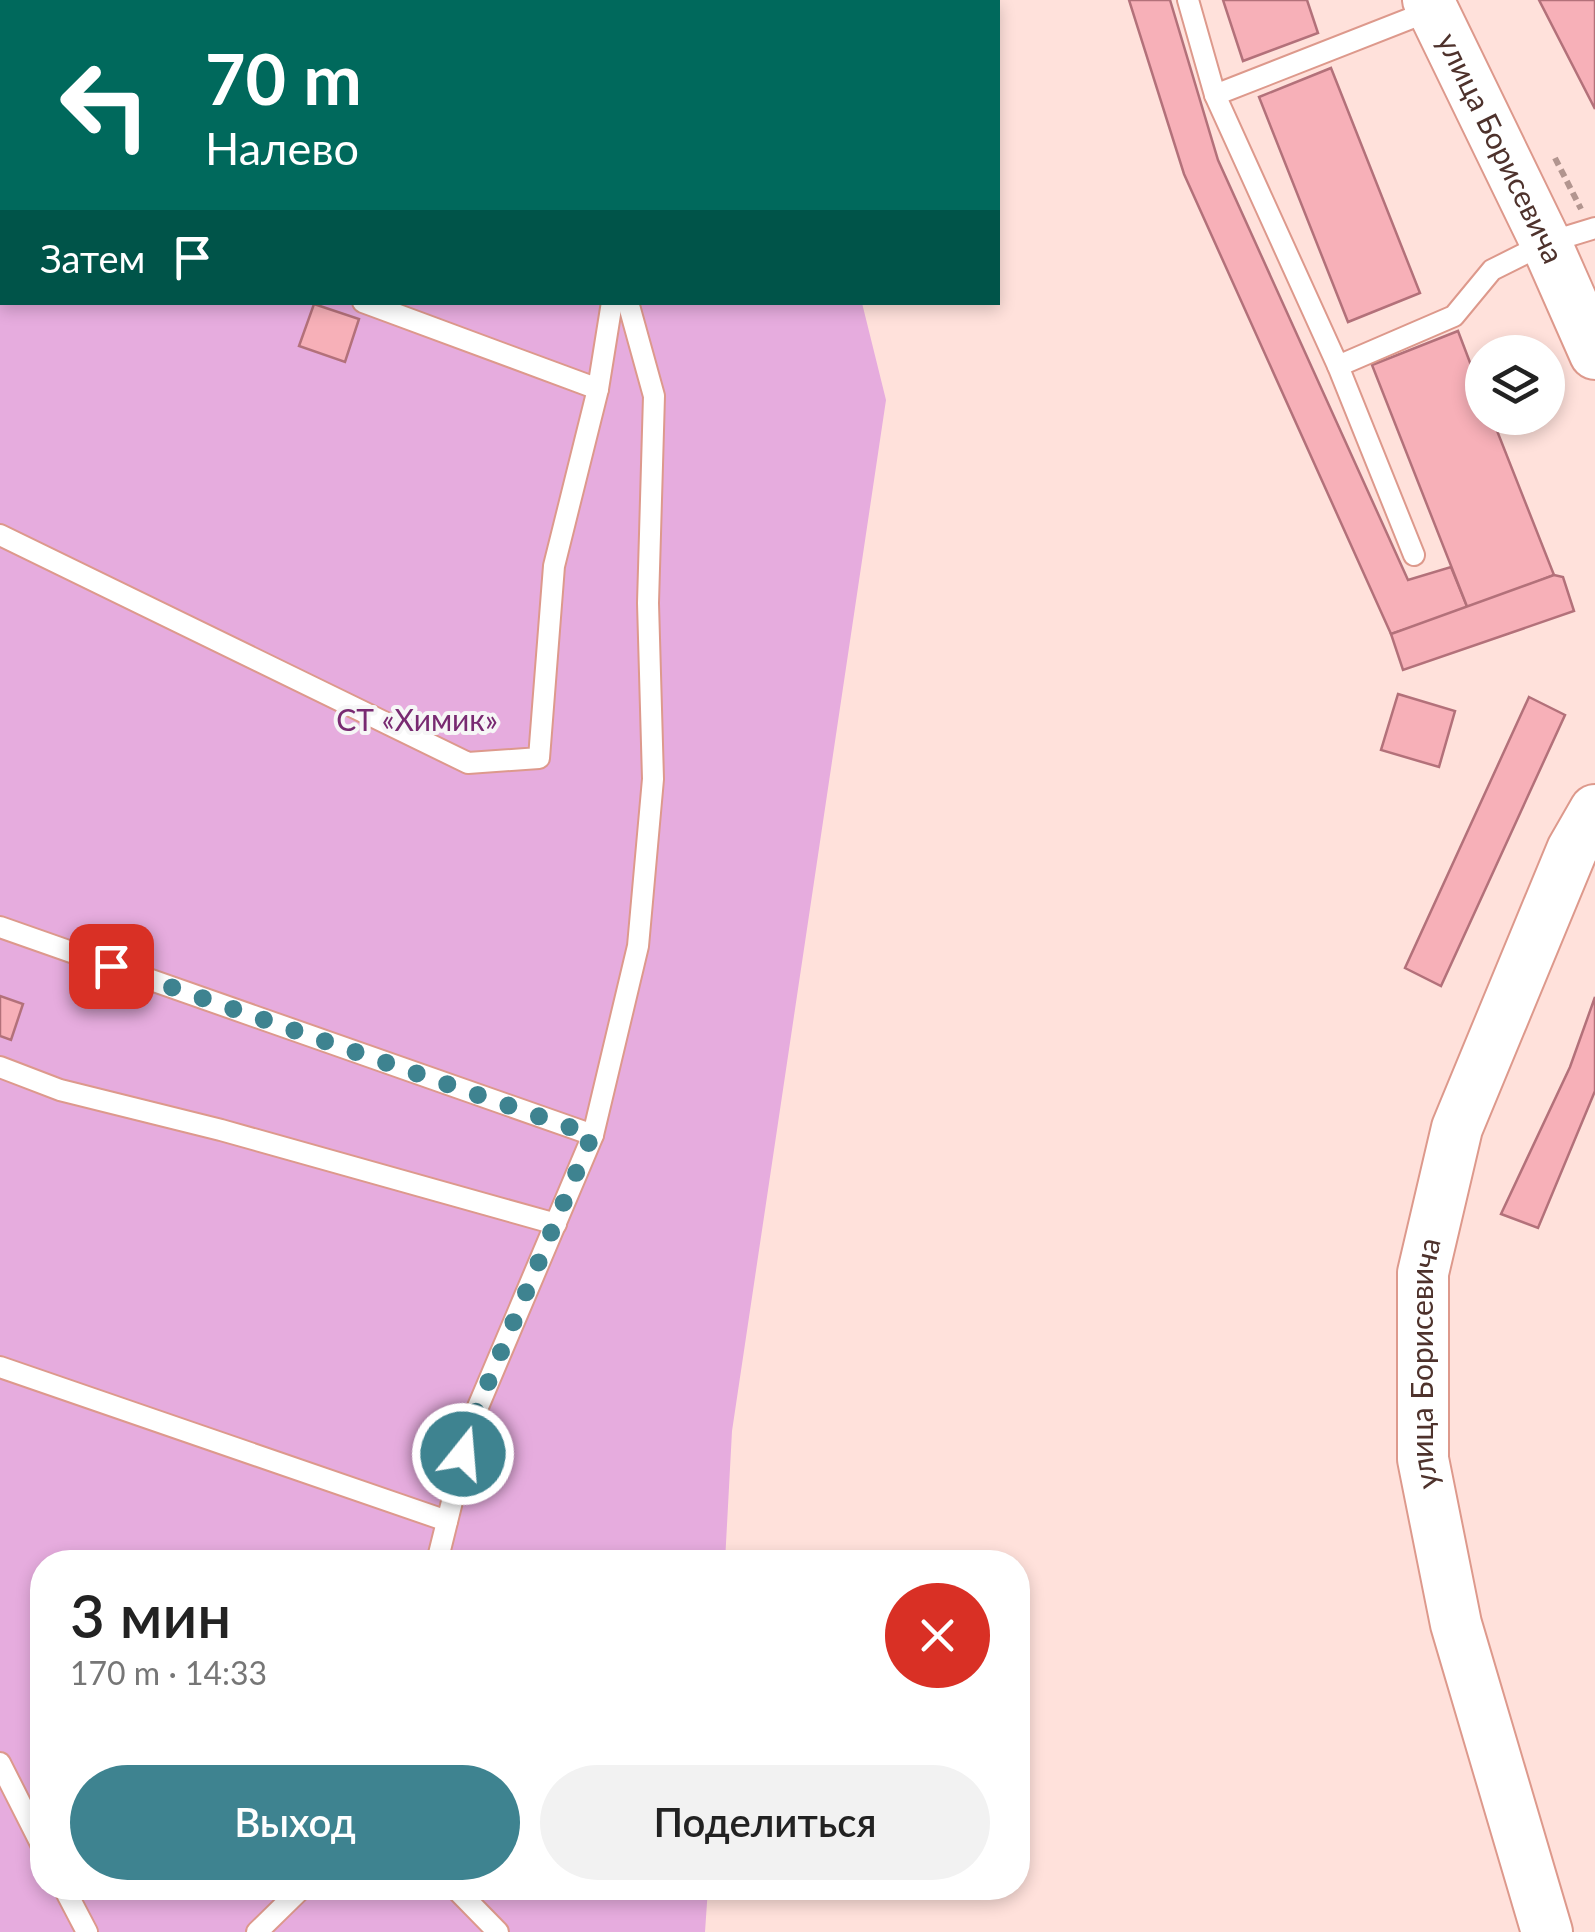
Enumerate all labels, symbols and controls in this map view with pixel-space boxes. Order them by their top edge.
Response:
street label: улица Борисевича [1431,26,1573,268]
text: 70 m [205,36,362,120]
icon: left [40,40,170,170]
text: Налево [205,121,359,175]
icon: arrive [165,230,220,285]
text: Затем [40,235,145,281]
map controls [1465,335,1565,435]
button: layers [1465,335,1565,435]
park label: СТ «Химик» [336,701,498,737]
pin [69,924,154,1009]
icon: arrive [84,939,139,994]
street label: улица Борисевича [1403,1234,1447,1493]
position arrow [411,1402,515,1506]
text: 3 мин [70,1579,231,1651]
button: close [885,1583,990,1688]
text: 170 m · 14:33 [70,1653,267,1692]
button: Выход [70,1765,520,1880]
button: Поделиться [540,1765,990,1880]

